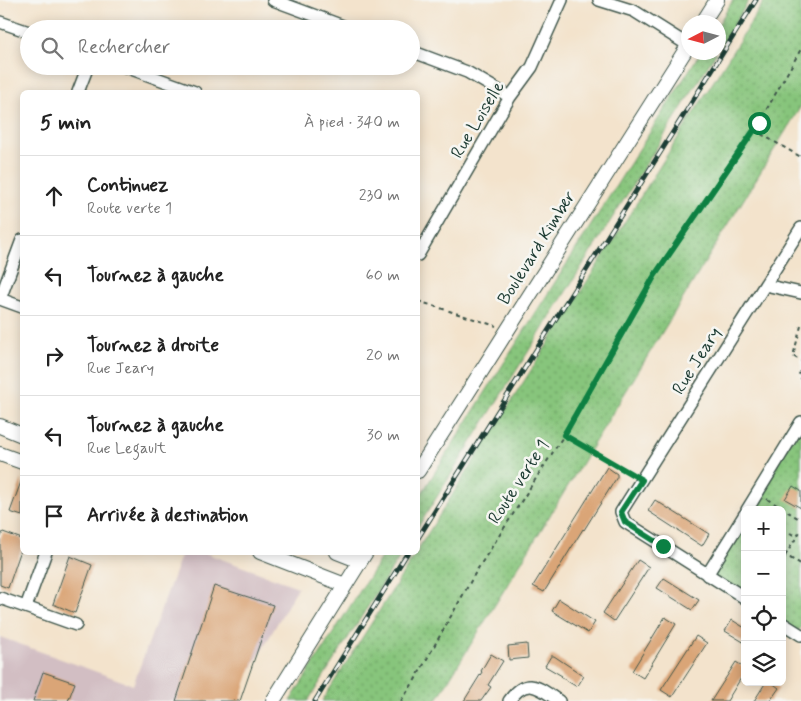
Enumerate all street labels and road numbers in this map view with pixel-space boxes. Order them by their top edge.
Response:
street label: Rue Loiselle [445,77,511,163]
street label: Boulevard Kimber [492,186,582,310]
street label: Rue Jeary [667,323,727,399]
street label: Route verte 1 [483,435,555,529]

